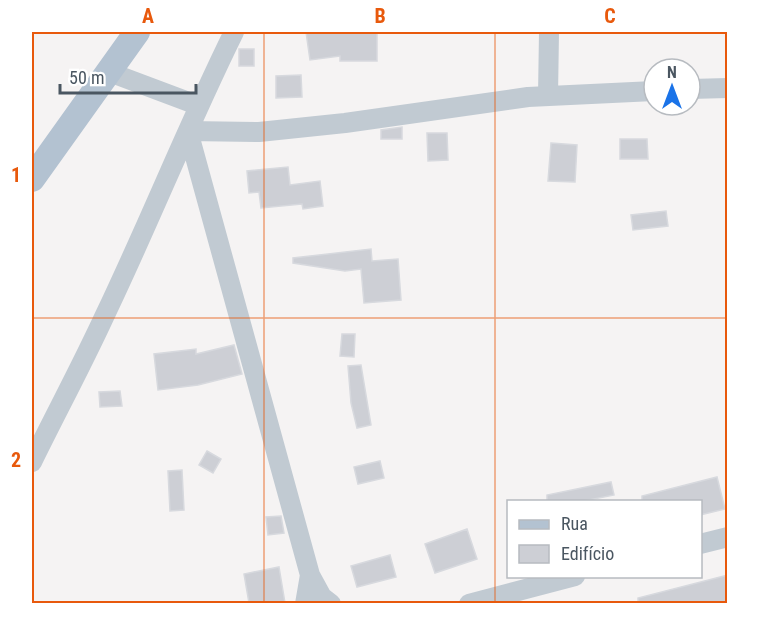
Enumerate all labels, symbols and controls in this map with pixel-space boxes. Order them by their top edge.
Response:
text: A [142,4,154,28]
text: B [374,4,386,28]
text: C [604,4,616,28]
scale bar [60,57,196,95]
north arrow [642,57,702,117]
text: N [667,63,677,82]
text: 50 m [69,67,104,88]
text: 1 [11,163,21,187]
text: 2 [11,448,21,472]
legend [507,500,702,578]
text: Rua [561,513,588,534]
text: Edifício [561,543,614,564]

